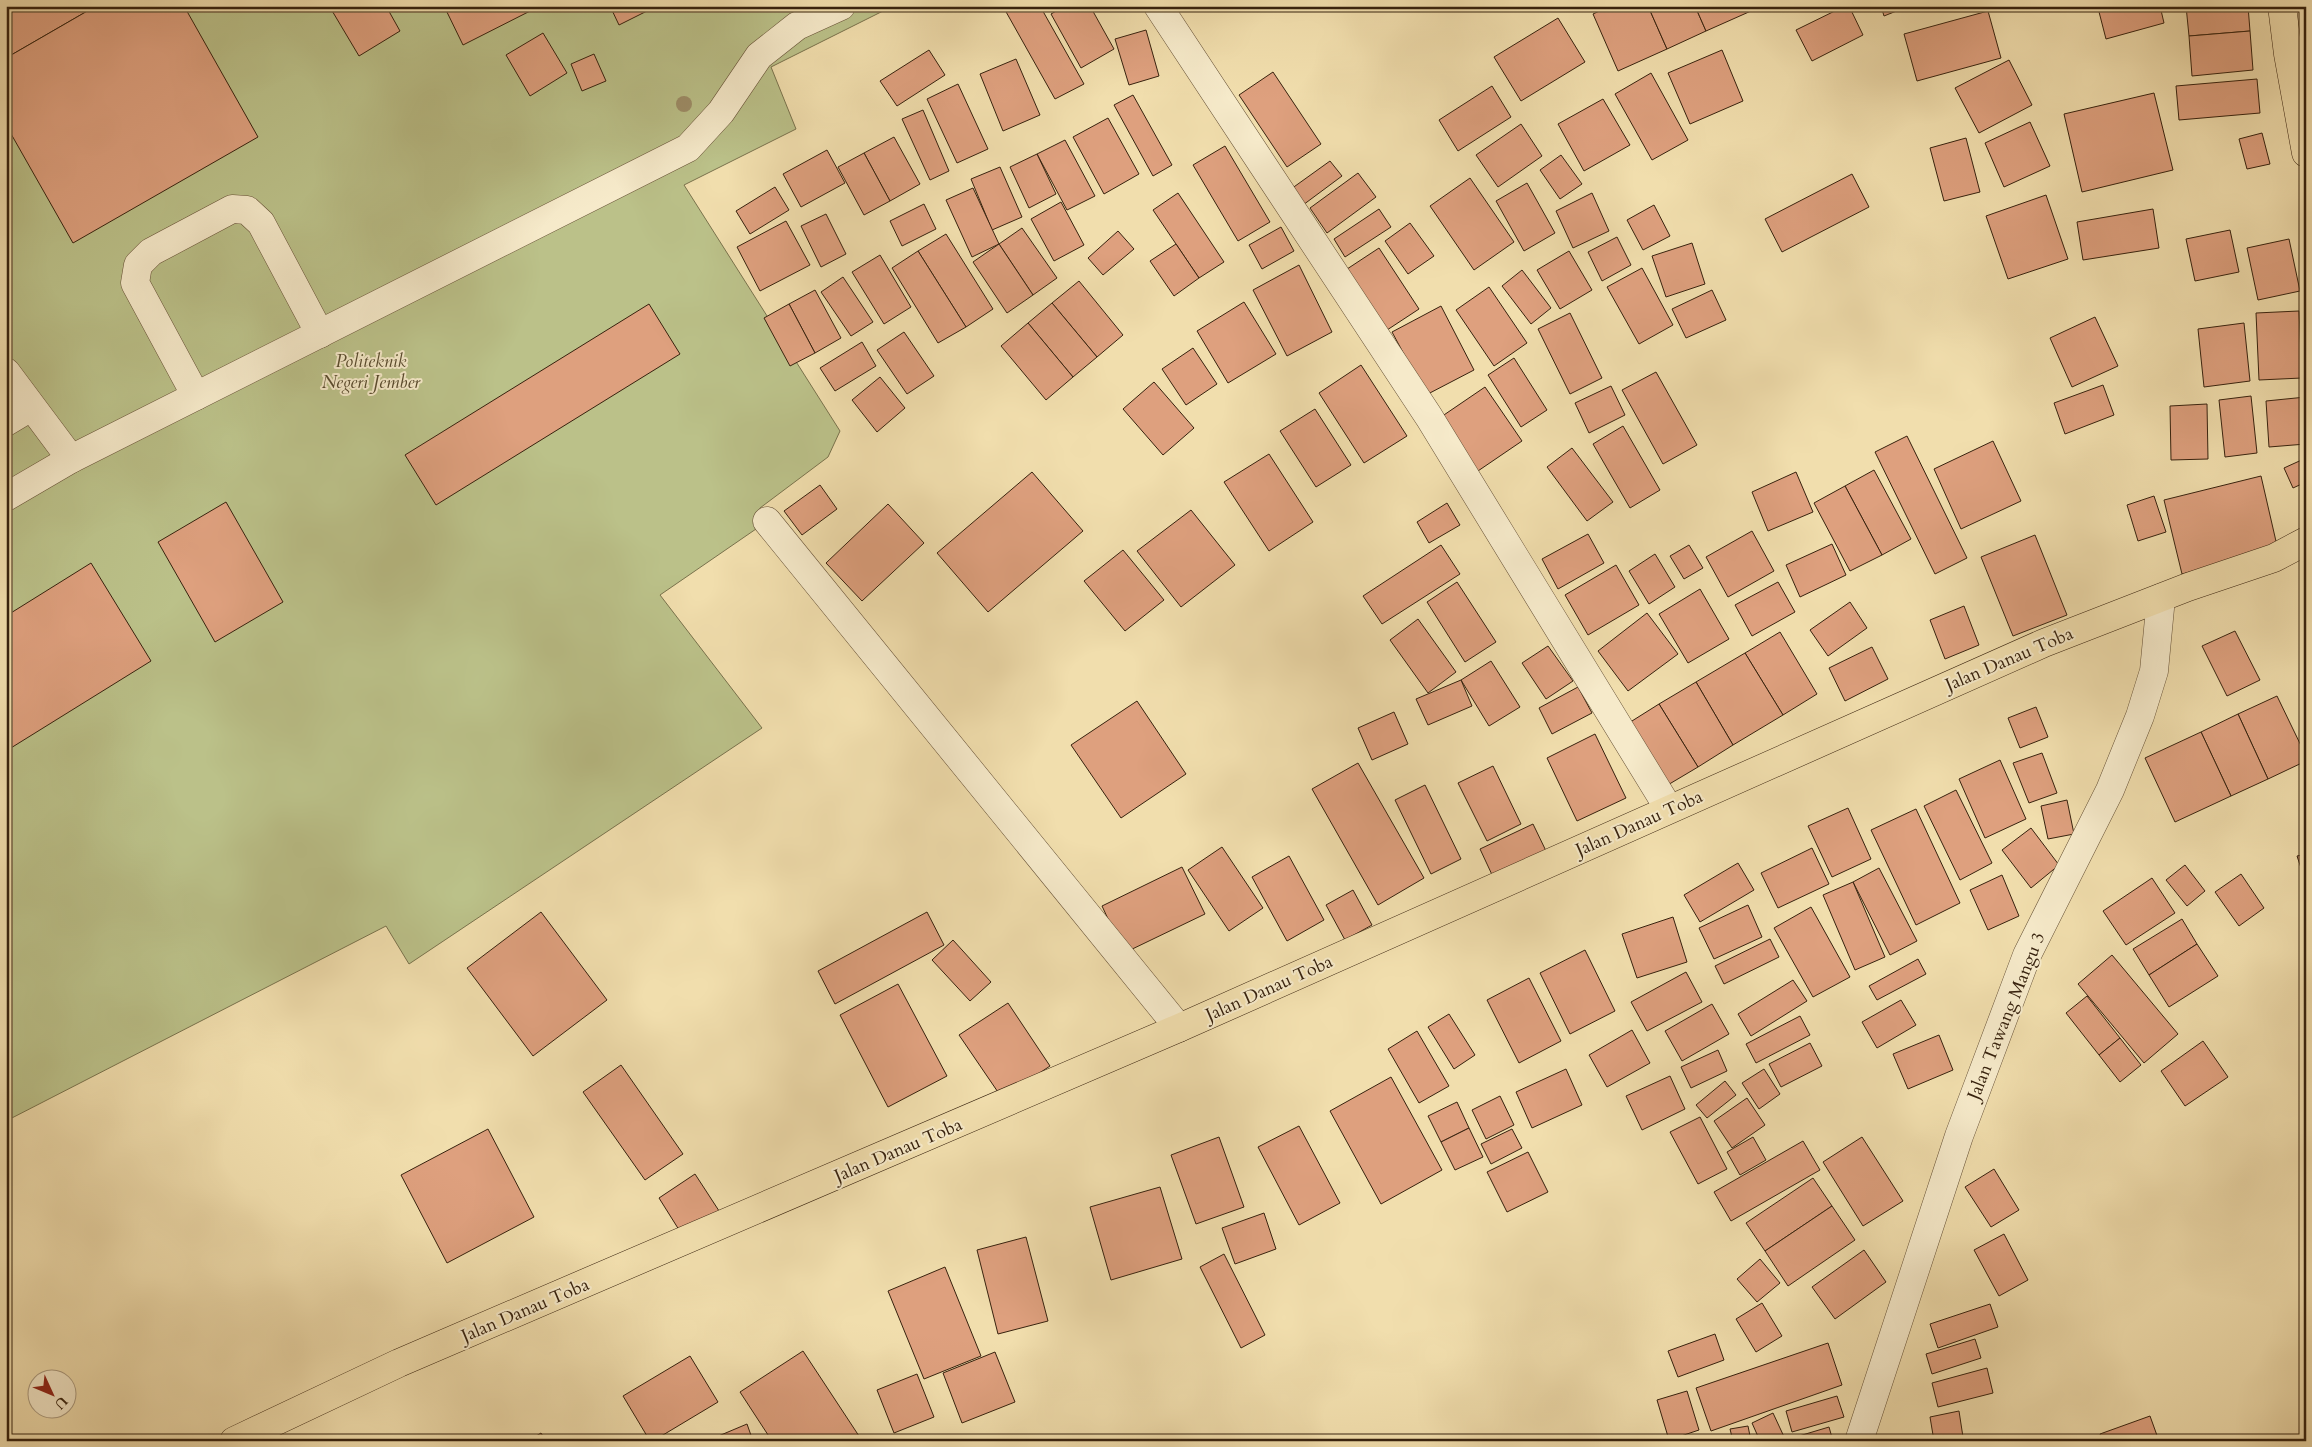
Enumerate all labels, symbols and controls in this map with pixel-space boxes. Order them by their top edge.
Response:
park label: Politeknik Negeri Jember [322,349,421,395]
street label: Jalan Danau Toba [1939,621,2077,699]
street label: Jalan Danau Toba [1569,784,1707,864]
street label: Jalan Tawang Mangu 3 [1960,929,2052,1106]
street label: Jalan Danau Toba [1199,949,1337,1029]
street label: Jalan Danau Toba [828,1112,966,1190]
street label: Jalan Danau Toba [455,1272,593,1350]
north arrow [28,1370,78,1420]
text: U [50,1392,72,1414]

